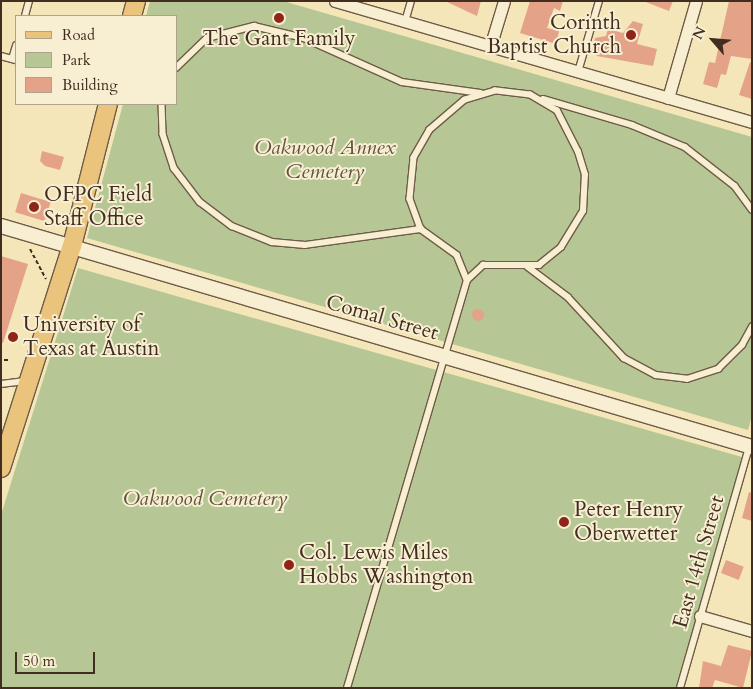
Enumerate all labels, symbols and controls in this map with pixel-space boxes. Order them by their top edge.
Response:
place label: Corinth Baptist Church [487,10,621,60]
marker: The Gant Family [273,12,285,24]
legend [15,15,178,105]
north arrow [688,15,738,65]
text: N [688,23,710,43]
text: Road [62,25,95,45]
place label: The Gant Family [202,26,356,52]
marker: Corinth Baptist Church [625,29,637,41]
text: Park [62,50,91,70]
text: Building [62,75,118,95]
park label: Oakwood Annex Cemetery [254,135,396,185]
place label: OFPC Field Staff Office [44,182,152,232]
marker: OFPC Field Staff Office [28,201,40,213]
street label: Comal Street [323,290,441,346]
place label: University of Texas at Austin [23,312,159,362]
marker: University of Texas at Austin [7,331,19,343]
park label: Oakwood Cemetery [123,486,287,512]
street label: East 14th Street [668,493,730,631]
place label: Peter Henry Oberwetter [574,497,683,547]
marker: Peter Henry Oberwetter [558,516,570,528]
place label: Col. Lewis Miles Hobbs Washington [299,540,473,590]
marker: Col. Lewis Miles Hobbs Washington [283,559,295,571]
scale bar [18,642,98,674]
text: 50 m [23,651,55,671]

